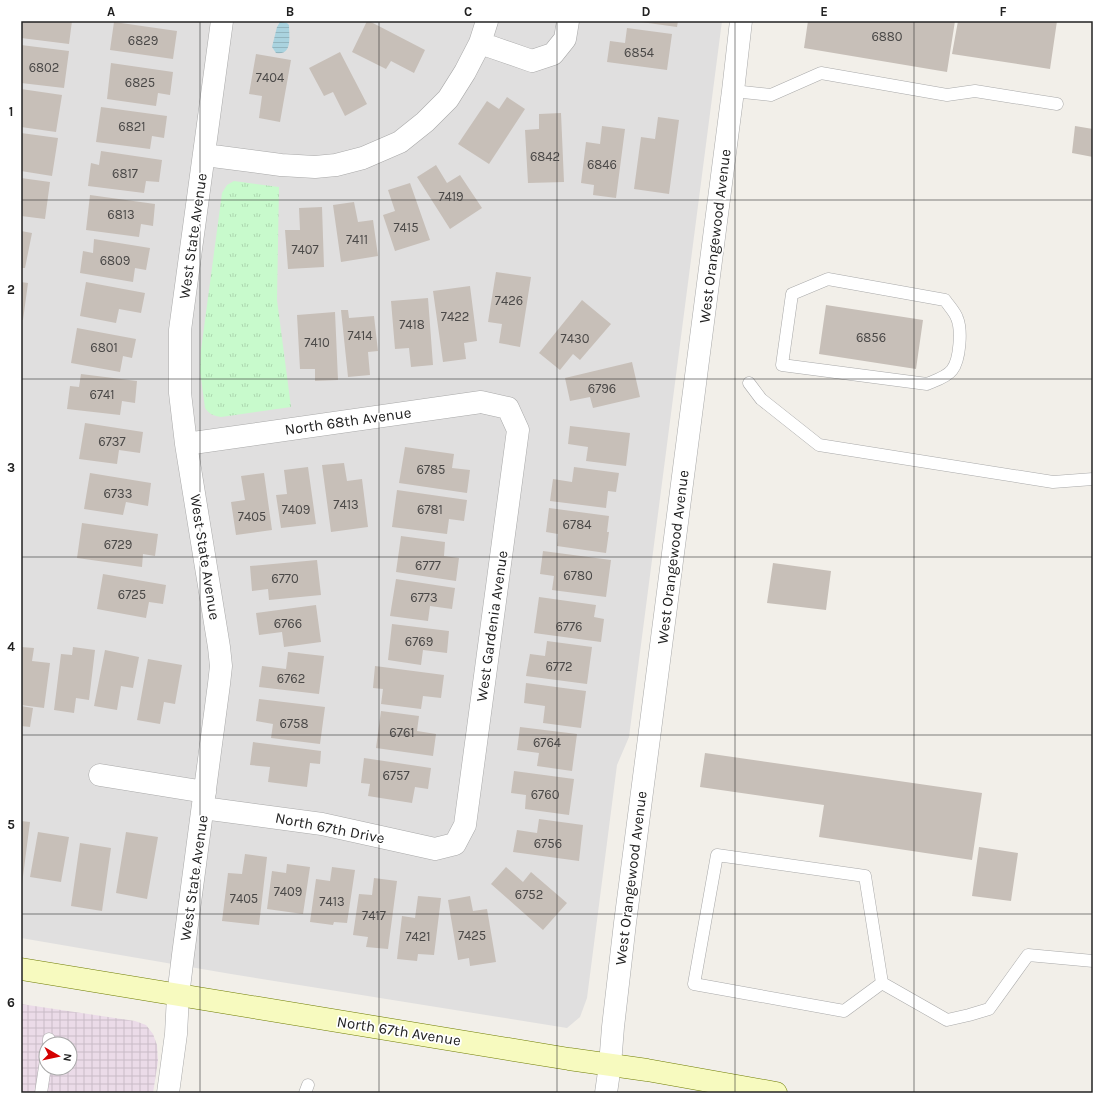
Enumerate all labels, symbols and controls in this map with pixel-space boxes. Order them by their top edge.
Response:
text: A [107,4,115,19]
text: B [286,4,294,19]
text: C [464,4,472,19]
text: D [642,4,651,19]
text: E [820,4,828,19]
text: F [999,4,1007,19]
house number: 6880 [871,29,903,44]
house number: 6829 [128,33,158,48]
house number: 6854 [624,45,654,60]
house number: 6802 [29,60,59,75]
house number: 7404 [256,70,284,85]
house number: 6825 [125,75,155,90]
text: 1 [9,104,13,119]
house number: 6821 [118,119,146,134]
street label: West Orangewood Avenue [695,148,735,324]
house number: 6842 [530,149,560,164]
house number: 6846 [587,157,617,172]
house number: 6817 [112,166,138,181]
street label: West State Avenue [175,172,211,300]
house number: 7419 [438,189,464,204]
house number: 6813 [107,207,135,222]
house number: 7415 [394,220,419,235]
house number: 7411 [346,232,368,247]
house number: 7407 [291,242,319,257]
house number: 6809 [100,253,130,268]
text: 2 [7,282,15,297]
house number: 7426 [495,293,523,308]
house number: 7422 [441,309,469,324]
house number: 7418 [399,317,425,332]
house number: 7414 [348,328,372,343]
house number: 6856 [856,330,886,345]
house number: 7430 [561,331,590,346]
house number: 7410 [304,335,330,350]
house number: 6801 [90,340,118,355]
house number: 6796 [588,381,616,396]
house number: 6741 [89,387,115,402]
street label: North 68th Avenue [284,403,412,439]
house number: 6737 [98,434,126,449]
text: 3 [7,460,15,475]
house number: 6785 [417,462,445,477]
street label: West Orangewood Avenue [653,469,693,645]
house number: 6733 [104,486,132,501]
street label: West State Avenue [186,493,224,621]
house number: 7413 [333,497,359,512]
house number: 7409 [282,502,310,517]
house number: 6781 [417,502,443,517]
house number: 7405 [238,509,266,524]
house number: 6784 [563,517,591,532]
house number: 6729 [104,537,132,552]
street label: West Gardenia Avenue [472,549,512,703]
house number: 6777 [415,558,441,573]
house number: 6780 [563,568,593,583]
house number: 6770 [271,571,299,586]
house number: 6725 [118,587,146,602]
house number: 6773 [410,590,438,605]
house number: 6766 [274,616,302,631]
house number: 6776 [555,619,583,634]
house number: 6769 [405,634,433,649]
text: 4 [7,639,15,654]
house number: 6772 [545,659,573,674]
house number: 6762 [277,671,305,686]
house number: 6758 [280,716,308,731]
house number: 6761 [389,725,415,740]
house number: 6764 [533,735,561,750]
house number: 6757 [383,768,410,783]
house number: 6760 [531,787,560,802]
street label: West Orangewood Avenue [611,790,651,966]
street label: North 67th Drive [274,809,386,847]
street label: West State Avenue [176,814,212,942]
text: 5 [7,817,15,832]
house number: 6756 [534,836,562,851]
house number: 7409 [274,884,302,899]
house number: 6752 [515,887,543,902]
house number: 7405 [230,891,258,906]
house number: 7413 [319,894,345,909]
house number: 7417 [362,908,386,923]
house number: 7425 [458,928,486,943]
house number: 7421 [405,929,431,944]
text: 6 [7,995,15,1010]
street label: North 67th Avenue [336,1012,462,1050]
north arrow [38,1036,78,1076]
text: N [60,1053,74,1062]

